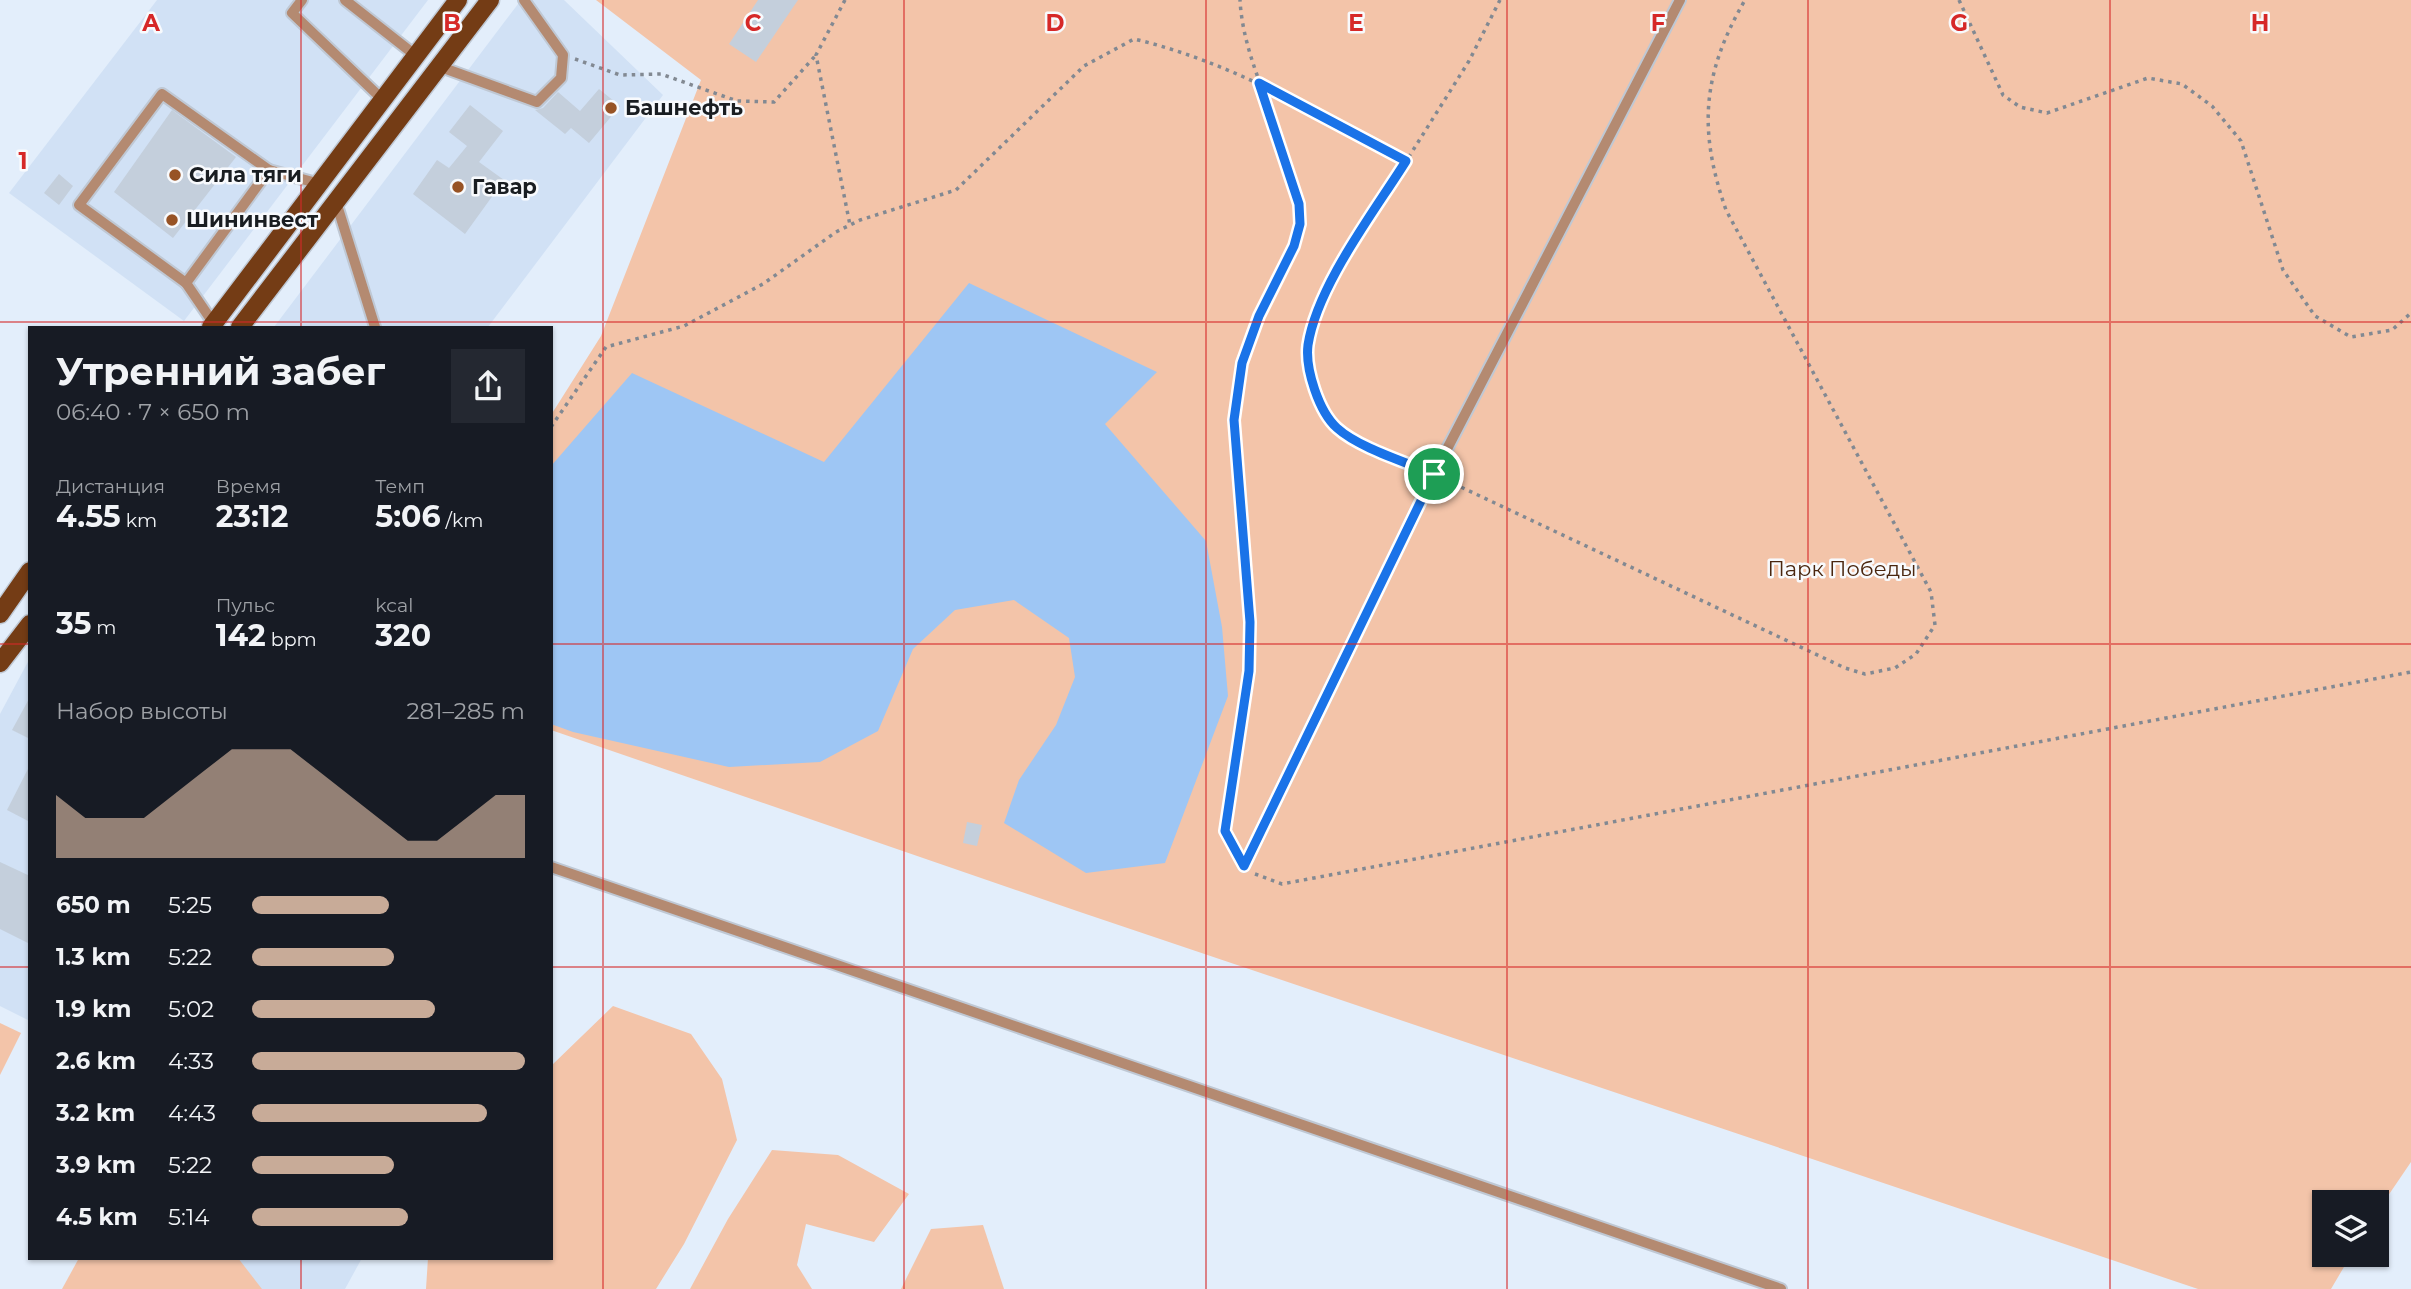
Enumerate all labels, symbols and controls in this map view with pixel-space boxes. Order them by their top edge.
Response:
text: A [141,9,160,37]
text: B [443,9,461,37]
text: C [745,9,762,37]
text: D [1046,9,1065,37]
text: E [1348,9,1364,37]
text: F [1651,9,1666,37]
text: G [1950,9,1968,37]
text: H [2251,9,2269,37]
place label: Башнефть [625,95,743,120]
marker: Башнефть [603,100,619,116]
text: 1 [18,147,28,175]
place label: Сила тяги [189,162,302,187]
marker: Сила тяги [167,167,183,183]
place label: Гавар [472,174,537,199]
marker: Гавар [450,179,466,195]
place label: Шининвест [186,207,319,232]
marker: Шининвест [164,212,180,228]
text: Утренний забег [56,348,385,395]
button: share [451,349,525,423]
text: 06:40 · 7 × 650 m [56,398,250,426]
pin [1404,444,1464,504]
icon: arrive [1415,455,1453,493]
text: Дистанция [56,475,165,498]
text: Время [216,475,281,498]
text: Темп [375,475,425,498]
text: 4.55 [56,498,121,535]
text: 23:12 [216,498,288,535]
text: 5:06 [375,498,441,535]
text: km [121,509,157,532]
text: /km [441,509,483,532]
park label: Парк Победы [1767,556,1917,581]
text: Пульс [216,594,275,617]
text: kcal [375,594,413,617]
text: 35 [56,605,91,642]
text: m [91,616,116,639]
text: 142 [216,617,266,654]
text: 320 [375,617,431,654]
text: bpm [266,628,317,651]
text: Набор высоты [56,697,228,725]
text: 281–285 m [407,697,525,725]
text: 650 m [56,891,131,919]
text: 5:25 [168,891,212,919]
text: 1.3 km [56,943,131,971]
text: 5:22 [168,943,212,971]
text: 1.9 km [56,995,131,1023]
text: 5:02 [168,995,214,1023]
text: 2.6 km [56,1047,136,1075]
text: 4:33 [168,1047,214,1075]
text: 3.2 km [56,1099,135,1127]
text: 4:43 [168,1099,216,1127]
text: 3.9 km [56,1151,136,1179]
text: 5:22 [168,1151,212,1179]
map controls [2312,1190,2389,1267]
button: layers [2312,1190,2389,1267]
text: 4.5 km [56,1203,138,1231]
text: 5:14 [168,1203,209,1231]

